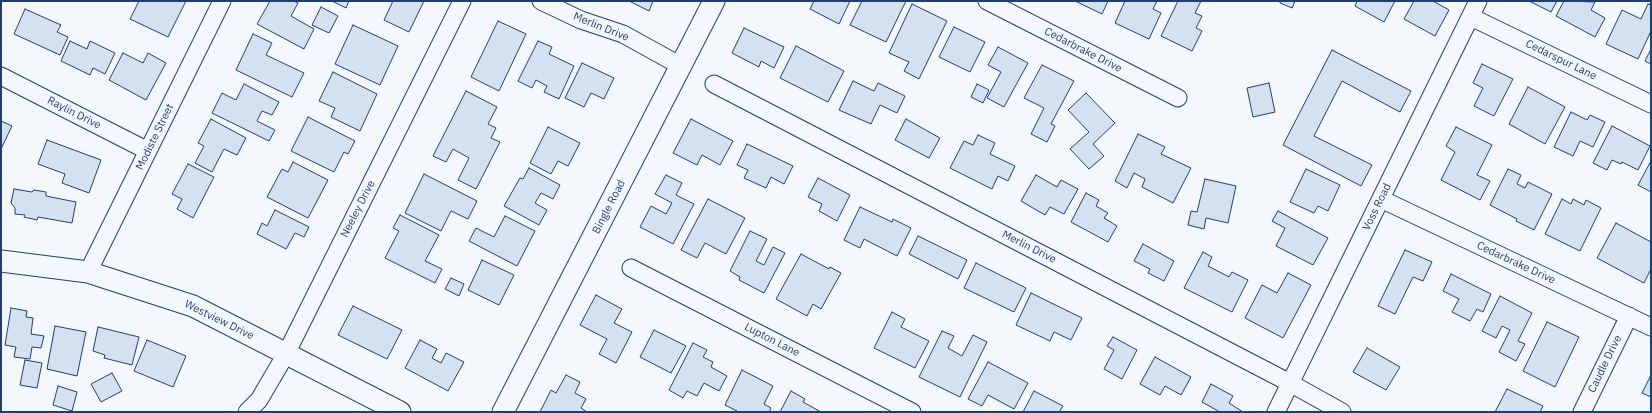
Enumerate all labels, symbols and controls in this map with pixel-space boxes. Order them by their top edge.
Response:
street label: Merlin Drive [571,10,631,44]
street label: Cedarbrake Drive [1042,25,1124,75]
street label: Cedarspur Lane [1523,37,1599,83]
street label: Raylin Drive [45,94,103,132]
street label: Modiste Street [133,102,177,172]
street label: Neeley Drive [338,178,378,240]
street label: Bingle Road [590,178,628,236]
street label: Voss Road [1360,181,1394,233]
street label: Merlin Drive [1000,228,1058,266]
street label: Cedarbrake Drive [1475,239,1557,287]
street label: Westview Drive [182,298,256,342]
street label: Lupton Lane [742,320,802,360]
street label: Caudle Drive [1585,333,1625,395]

